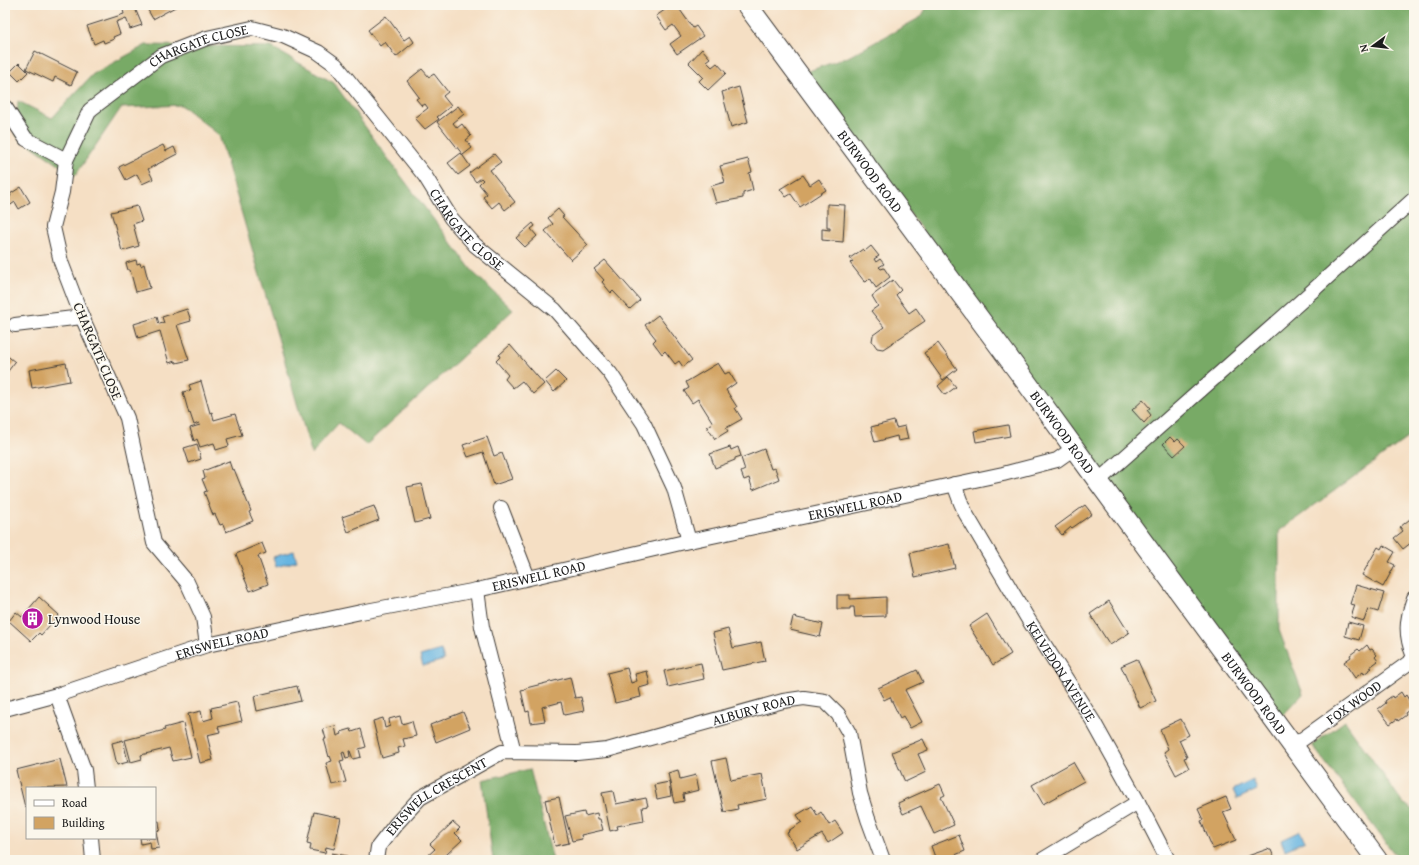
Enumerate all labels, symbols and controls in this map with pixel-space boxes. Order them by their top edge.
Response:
street label: CHARGATE CLOSE [144,19,250,72]
north arrow [1353,26,1393,66]
text: N [1354,42,1372,54]
street label: BURWOOD ROAD [833,126,907,217]
street label: CHARGATE CLOSE [425,184,509,275]
street label: CHARGATE CLOSE [68,299,128,403]
street label: BURWOOD ROAD [1026,386,1099,478]
street label: ERISWELL ROAD [806,486,904,525]
street label: ERISWELL ROAD [490,555,587,596]
building icon: Lynwood House [20,606,46,632]
place label: Lynwood House [48,609,141,629]
street label: KELVEDON AVENUE [1022,617,1101,725]
street label: ERISWELL ROAD [173,622,270,665]
street label: BURWOOD ROAD [1217,648,1291,739]
street label: FOX WOOD [1322,675,1386,729]
street label: ALBURY ROAD [710,689,796,730]
street label: ERISWELL CRESCENT [381,752,491,840]
legend [26,787,156,839]
text: Road [62,794,88,811]
text: Building [62,814,105,831]

